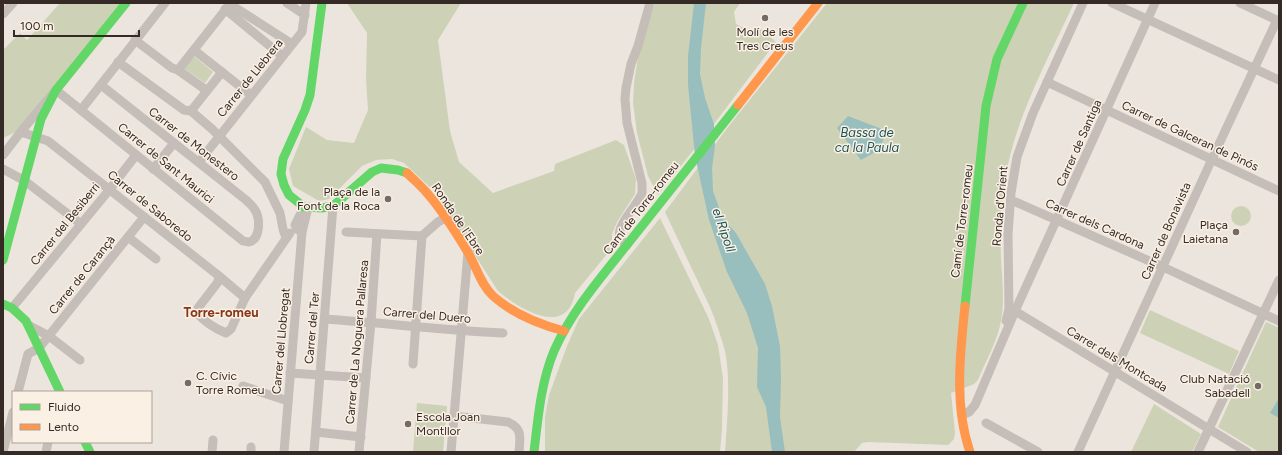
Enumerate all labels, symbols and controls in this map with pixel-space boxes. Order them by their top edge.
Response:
scale bar [14,12,139,38]
marker: Molí de les Tres Creus [760,13,770,23]
text: 100 m [20,19,54,33]
place label: Molí de les Tres Creus [737,25,794,53]
street label: Carrer de Llebrera [214,36,286,120]
street label: Carrer de Santiga [1054,97,1104,189]
street label: Carrer de Galceran de Pinós [1119,98,1261,174]
street label: Carrer de Monestero [146,104,242,184]
street label: Carrer de Sant Maurici [115,120,217,206]
water label: Bassa de ca la Paula [835,125,900,155]
street label: Camí de Torre-romeu [600,159,682,257]
street label: Camí de Torre-romeu [948,163,976,279]
street label: Ronda d'Orient [990,165,1011,247]
street label: Carrer de Saboredo [105,167,195,245]
street label: Carrer del Besiberri [27,180,103,268]
street label: Ronda de l'Ebre [429,180,487,258]
street label: Carrer de Bonavista [1138,180,1194,282]
place label: Plaça de la Font de la Roca [297,185,380,213]
marker: Plaça de la Font de la Roca [383,194,393,204]
street label: Carrer dels Cardona [1043,196,1147,252]
water label: el Ripoll [710,206,739,254]
place label: Plaça Laietana [1183,218,1228,246]
marker: Plaça Laietana [1231,227,1241,237]
street label: Carrer de Carançà [46,233,118,317]
street label: Carrer de La Noguera Pallaresa [343,259,371,425]
street label: Carrer del Llobregat [269,287,293,395]
street label: Carrer del Ter [302,291,322,365]
street label: Carrer del Duero [382,304,472,326]
district label: Torre-romeu [183,305,259,320]
street label: Carrer dels Montcada [1064,323,1170,395]
place label: C. Cívic Torre Romeu [196,369,264,397]
place label: Club Natació Sabadell [1180,372,1250,400]
marker: C. Cívic Torre Romeu [183,378,193,388]
marker: Club Natació Sabadell [1253,381,1263,391]
legend [12,391,152,443]
text: Fluido [48,400,81,414]
place label: Escola Joan Montllor [416,410,480,438]
marker: Escola Joan Montllor [403,419,413,429]
text: Lento [48,420,79,434]

